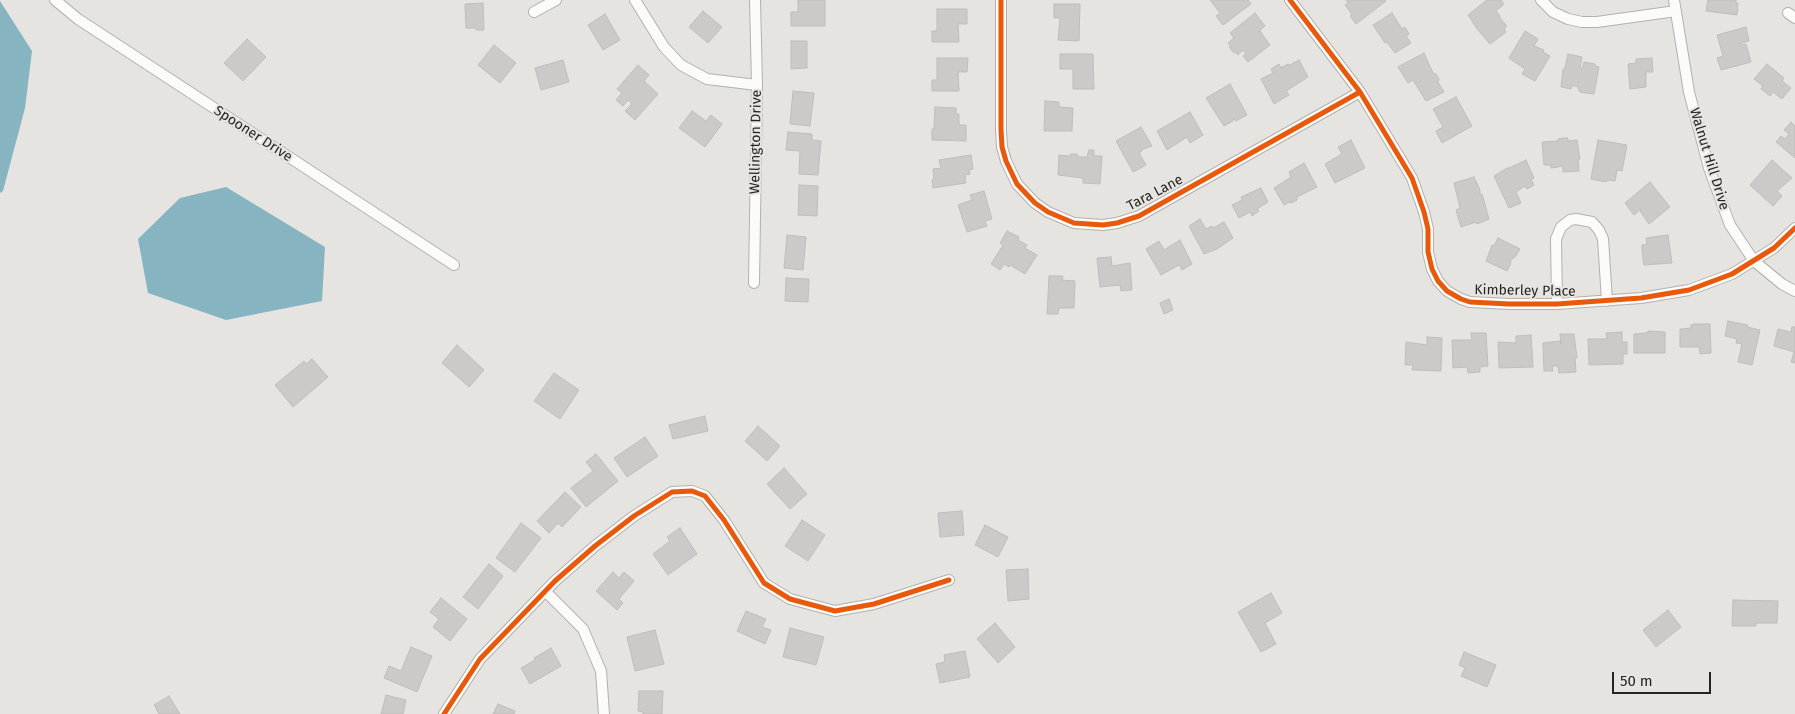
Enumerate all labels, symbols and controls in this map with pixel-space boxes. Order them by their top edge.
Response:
street label: Wellington Drive [747,90,765,194]
street label: Spooner Drive [211,102,295,166]
street label: Walnut Hill Drive [1685,106,1733,212]
street label: Tara Lane [1124,171,1186,215]
street label: Kimberley Place [1474,282,1576,300]
scale bar [1615,662,1714,694]
text: 50 m [1620,672,1653,690]

